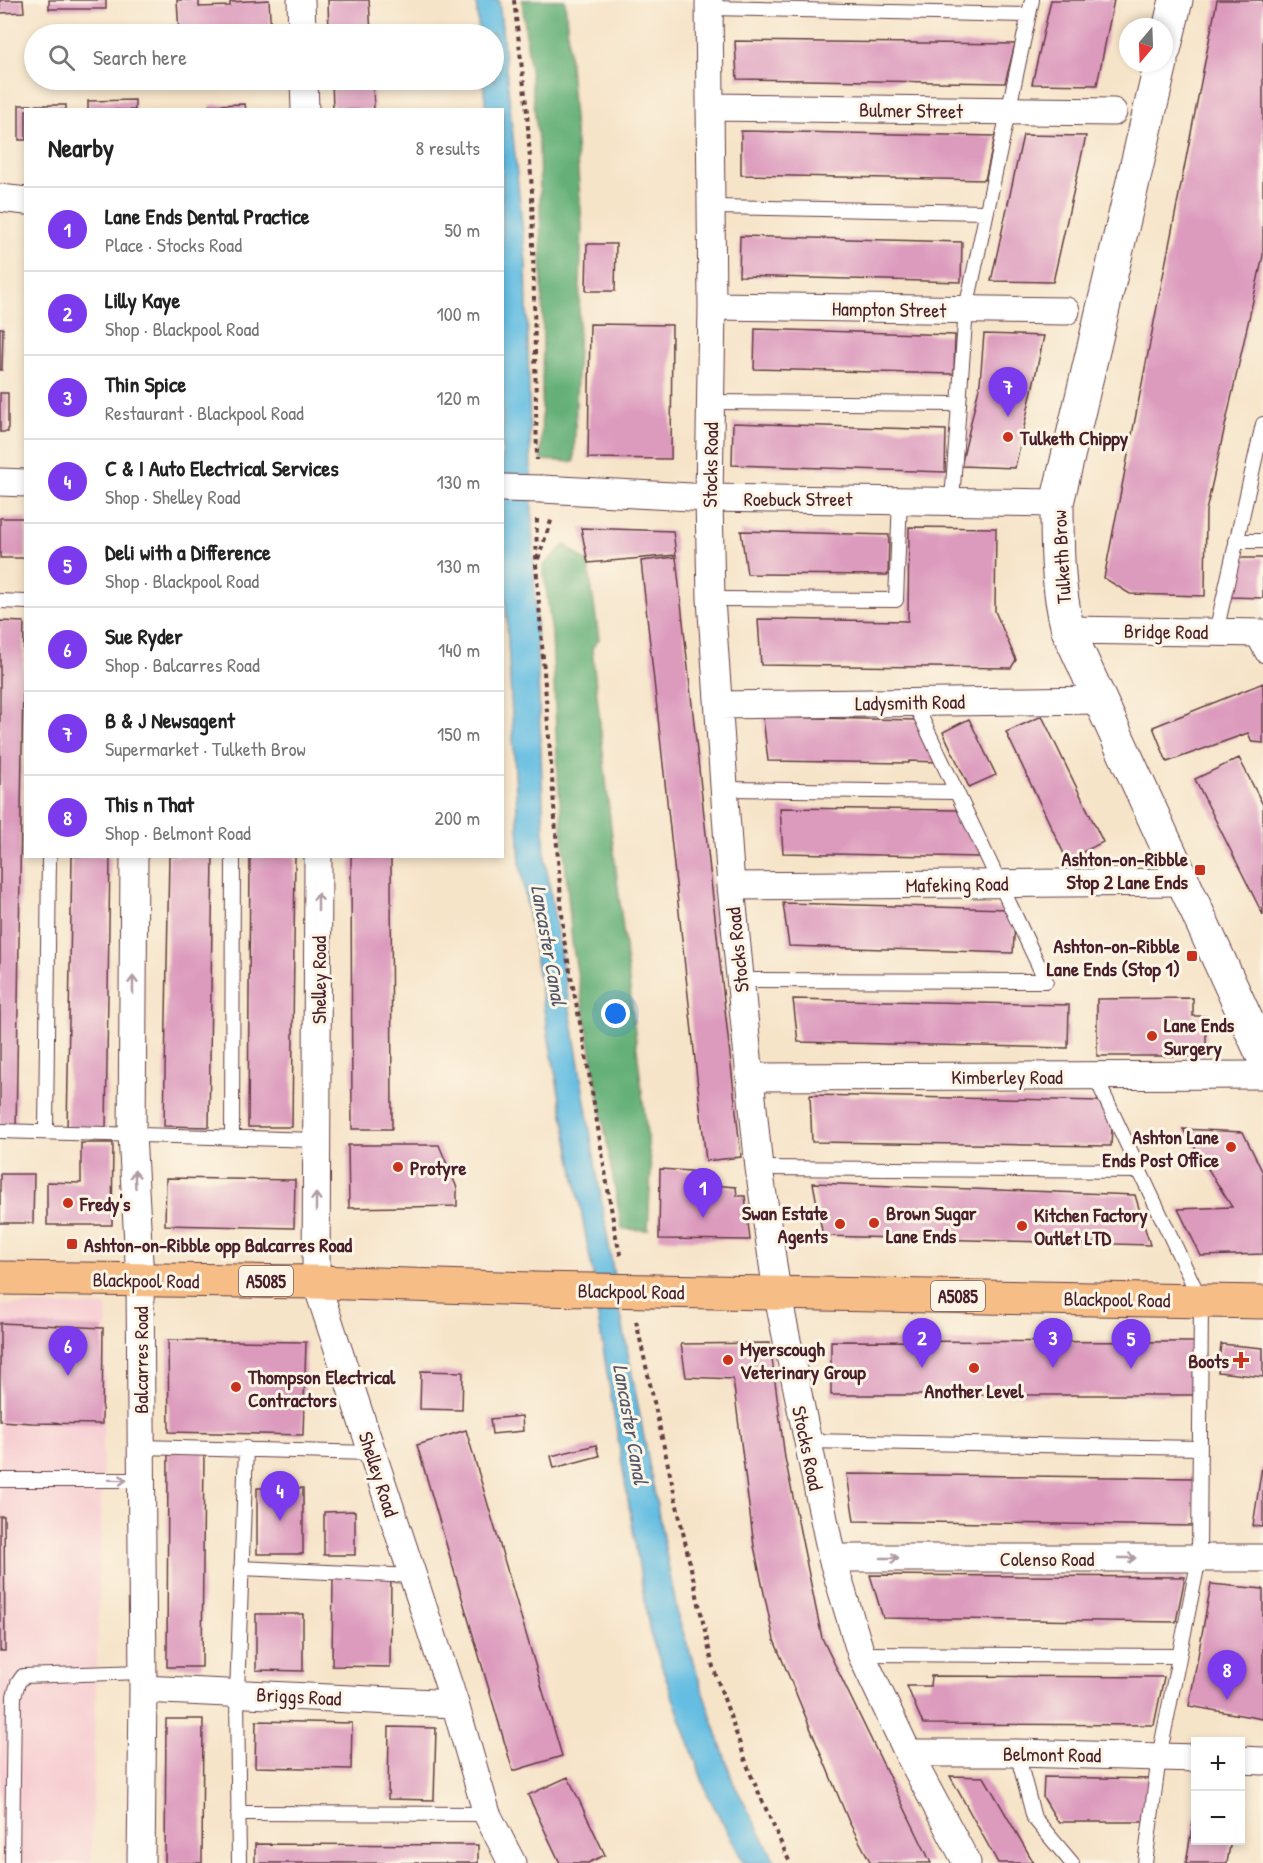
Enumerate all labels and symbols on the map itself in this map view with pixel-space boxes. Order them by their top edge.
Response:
north arrow [1119,18,1173,72]
street label: Bulmer Street [859,96,964,124]
street label: Hampton Street [832,295,948,324]
pin: 7 [988,368,1028,417]
street label: Stocks Road [696,422,724,508]
place label: Tulketh Chippy [1019,424,1129,452]
marker: Tulketh Chippy [1001,430,1015,444]
street label: Roebuck Street [744,485,853,512]
street label: Tulketh Brow [1045,509,1077,605]
street label: Bridge Road [1124,617,1209,645]
street label: Ladysmith Road [855,688,965,716]
place label: Ashton-on-Ribble Stop 2 Lane Ends [1062,845,1188,896]
marker: Ashton-on-Ribble Stop 2 Lane Ends [1193,863,1207,877]
street label: Mafeking Road [905,870,1009,898]
water label: Lancaster Canal [524,883,574,1009]
one-way arrow [312,893,324,913]
street label: Stocks Road [719,906,755,994]
place label: Ashton-on-Ribble Lane Ends (Stop 1) [1047,932,1180,983]
street label: Shelley Road [305,936,332,1024]
marker: Ashton-on-Ribble Lane Ends (Stop 1) [1185,949,1199,963]
one-way arrow [127,975,139,995]
your location [601,999,630,1028]
place label: Lane Ends Surgery [1164,1011,1235,1062]
marker: Lane Ends Surgery [1145,1029,1159,1043]
street label: Kimberley Road [951,1063,1063,1090]
place label: Ashton Lane Ends Post Office [1102,1123,1219,1173]
marker: Ashton Lane Ends Post Office [1224,1140,1238,1154]
place label: Protyre [410,1154,466,1182]
marker: Protyre [391,1160,405,1174]
pin: 1 [684,1168,722,1218]
one-way arrow [129,1170,140,1190]
place label: Fredy's [79,1190,131,1218]
one-way arrow [310,1193,322,1213]
marker: Fredy's [61,1196,75,1210]
place label: Swan Estate Agents [742,1199,828,1250]
place label: Brown Sugar Lane Ends [886,1199,977,1249]
place label: Kitchen Factory Outlet LTD [1034,1201,1148,1251]
marker: Brown Sugar Lane Ends [867,1216,881,1230]
marker: Swan Estate Agents [833,1217,847,1231]
marker: Kitchen Factory Outlet LTD [1015,1219,1029,1233]
place label: Ashton-on-Ribble opp Balcarres Road [84,1231,352,1259]
marker: Ashton-on-Ribble opp Balcarres Road [65,1237,79,1251]
street label: Blackpool Road [92,1266,200,1294]
road number: A5085 [239,1266,293,1296]
street label: Blackpool Road [577,1277,685,1305]
road number: A5085 [931,1281,985,1311]
street label: Blackpool Road [1063,1285,1171,1313]
street label: Balcarres Road [127,1306,154,1414]
pin: 2 [902,1318,942,1368]
pin: 3 [1034,1318,1072,1368]
pin: 5 [1112,1320,1150,1369]
pin: 6 [48,1326,88,1376]
place label: Myerscough Veterinary Group [740,1335,866,1386]
place label: Boots [1188,1347,1229,1374]
marker: Myerscough Veterinary Group [721,1353,735,1367]
marker: Boots [1234,1353,1248,1367]
marker: Another Level [967,1361,981,1375]
water label: Lancaster Canal [606,1362,656,1488]
place label: Thompson Electrical Contractors [247,1363,396,1413]
place label: Another Level [924,1377,1024,1404]
marker: Thompson Electrical Contractors [229,1380,243,1394]
street label: Stocks Road [786,1403,830,1493]
street label: Shelley Road [353,1428,405,1520]
pin: 4 [260,1472,300,1521]
one-way arrow [107,1474,127,1486]
street label: Colenso Road [1000,1545,1094,1572]
one-way arrow [880,1552,900,1564]
one-way arrow [1117,1552,1137,1564]
pin: 8 [1208,1650,1246,1700]
street label: Briggs Road [256,1680,342,1712]
street label: Belmont Road [1003,1740,1102,1768]

